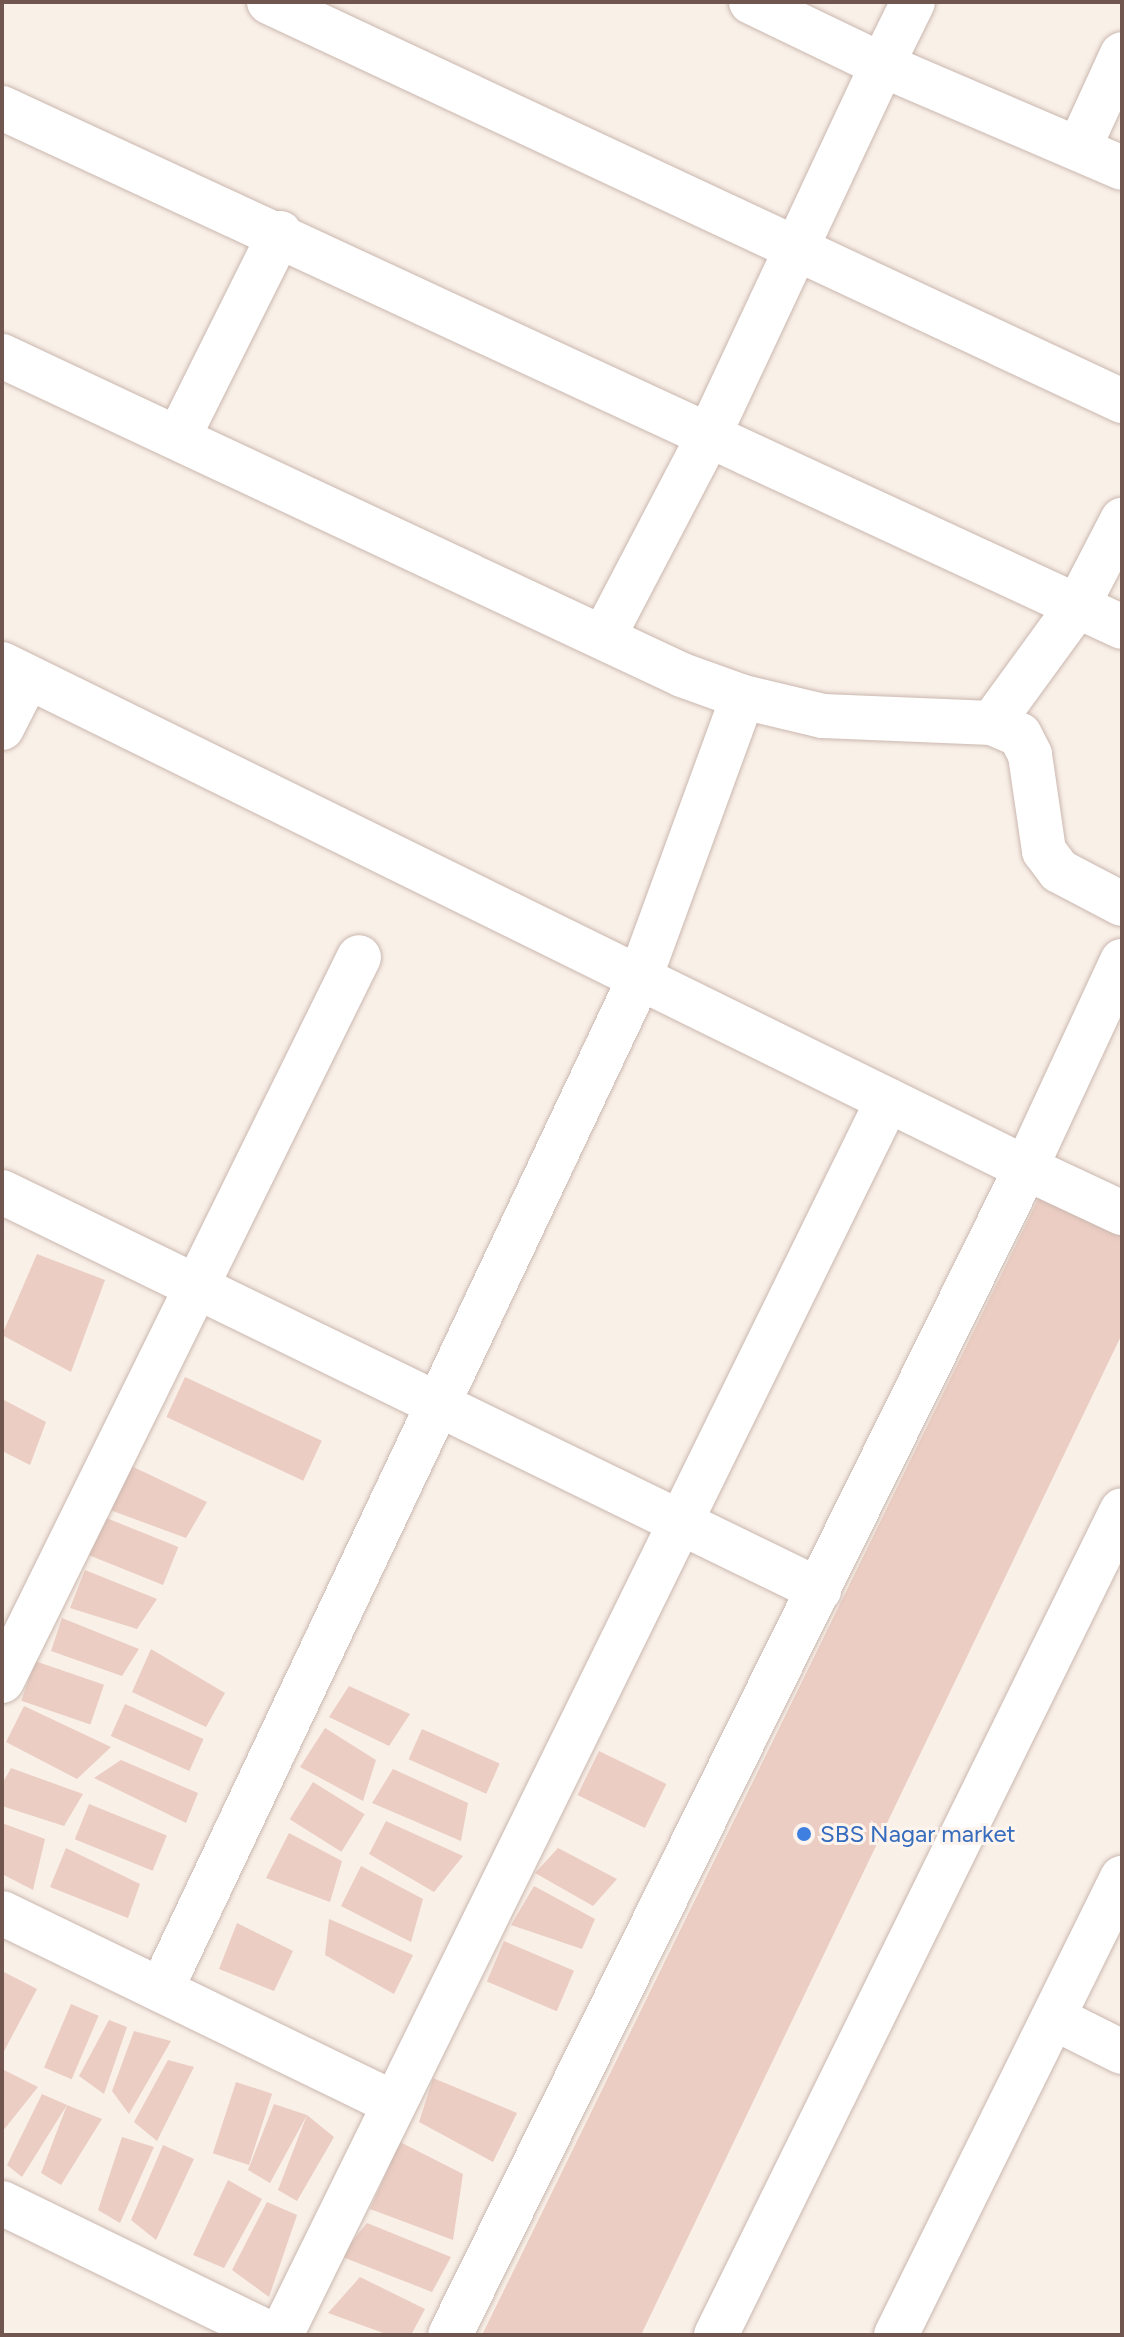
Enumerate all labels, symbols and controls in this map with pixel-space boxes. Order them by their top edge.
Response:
place label: SBS Nagar market [820,1820,1016,1848]
marker: SBS Nagar market [795,1825,813,1843]

